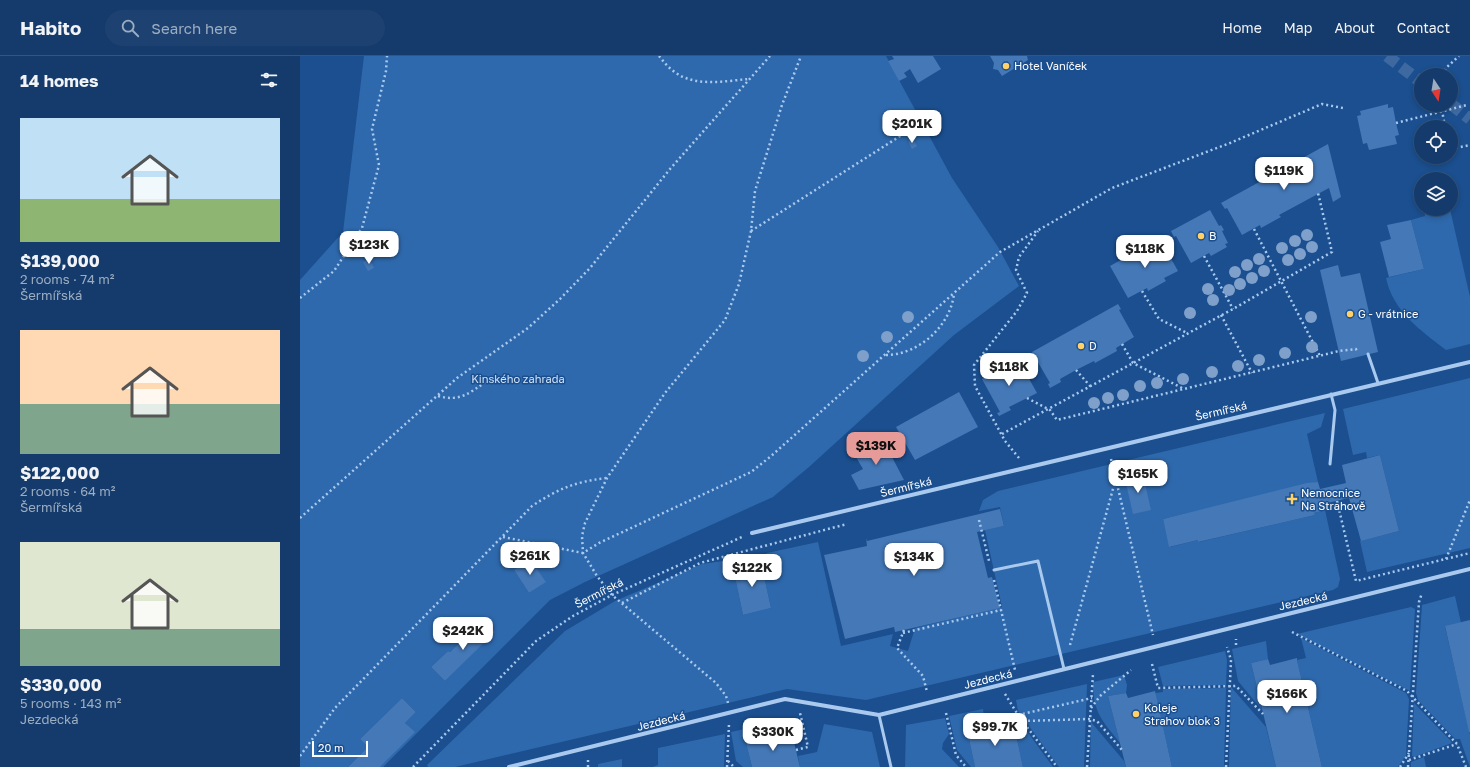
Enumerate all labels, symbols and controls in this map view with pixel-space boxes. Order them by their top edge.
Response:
search box [105,10,385,46]
text: Habito [20,16,81,39]
icon: search [119,17,141,39]
text: Search here [151,19,237,37]
text: Home [1222,19,1262,36]
text: Map [1284,19,1312,36]
text: About [1334,19,1375,36]
text: Contact [1397,19,1450,36]
place label: Hotel Vaníček [1014,59,1087,72]
marker: Hotel Vaníček [1001,61,1011,71]
north arrow [1414,68,1458,112]
map controls [1414,68,1458,216]
icon: filters [258,69,280,91]
text: 14 homes [20,70,99,91]
pin: $201K [884,110,940,144]
text: $201K [891,115,933,131]
button: locate [1414,120,1458,164]
icon: home [114,144,186,216]
pin: $119K [1256,157,1312,191]
text: $119K [1264,162,1304,178]
button: layers [1414,172,1458,216]
place label: B [1209,229,1216,242]
pin: $123K [341,231,397,265]
marker: B [1196,231,1206,241]
pin: $118K [1117,235,1173,269]
text: $123K [349,236,389,252]
text: $118K [1125,240,1165,256]
text: $139,000 [20,250,100,271]
text: 2 rooms · 74 m² [20,271,114,287]
text: Šermířská [20,287,82,303]
place label: G - vrátnice [1358,307,1418,320]
marker: G - vrátnice [1345,309,1355,319]
place label: D [1089,339,1097,352]
marker: D [1076,341,1086,351]
pin: $118K [981,353,1037,387]
icon: home [114,356,186,428]
text: $118K [989,358,1029,374]
park label: Kinského zahrada [471,372,565,385]
street label: Šermířská [1194,398,1248,423]
pin: $139K [848,432,904,466]
text: $139K [855,437,897,453]
pin: $165K [1110,460,1166,494]
text: $122,000 [20,462,99,483]
text: $165K [1117,465,1159,481]
street label: Šermířská [879,474,933,499]
text: 2 rooms · 64 m² [20,483,115,499]
place label: Nemocnice Na Strahově [1301,486,1365,512]
marker: Nemocnice Na Strahově [1286,493,1298,505]
text: Šermířská [20,499,82,515]
pin: $261K [502,542,558,576]
pin: $134K [886,543,942,577]
text: $261K [509,547,551,563]
text: $134K [894,548,934,564]
pin: $122K [724,554,780,588]
text: $122K [732,559,772,575]
icon: home [114,568,186,640]
street label: Šermířská [572,575,625,610]
street label: Jezdecká [1277,589,1328,612]
pin: $242K [435,617,491,651]
text: $242K [442,622,484,638]
street label: Jezdecká [962,666,1013,691]
text: $330,000 [20,674,102,695]
pin: $166K [1259,680,1315,714]
text: $166K [1266,685,1308,701]
text: 5 rooms · 143 m² [20,695,121,711]
place label: Koleje Strahov blok 3 [1144,701,1220,727]
street label: Jezdecká [635,708,686,733]
marker: Koleje Strahov blok 3 [1131,709,1141,719]
text: Jezdecká [20,711,79,727]
pin: $99.7K [962,713,1028,747]
pin: $330K [745,718,801,752]
text: $99.7K [972,718,1018,734]
text: $330K [752,723,794,739]
scale bar [312,739,368,758]
text: 20 m [318,741,344,754]

